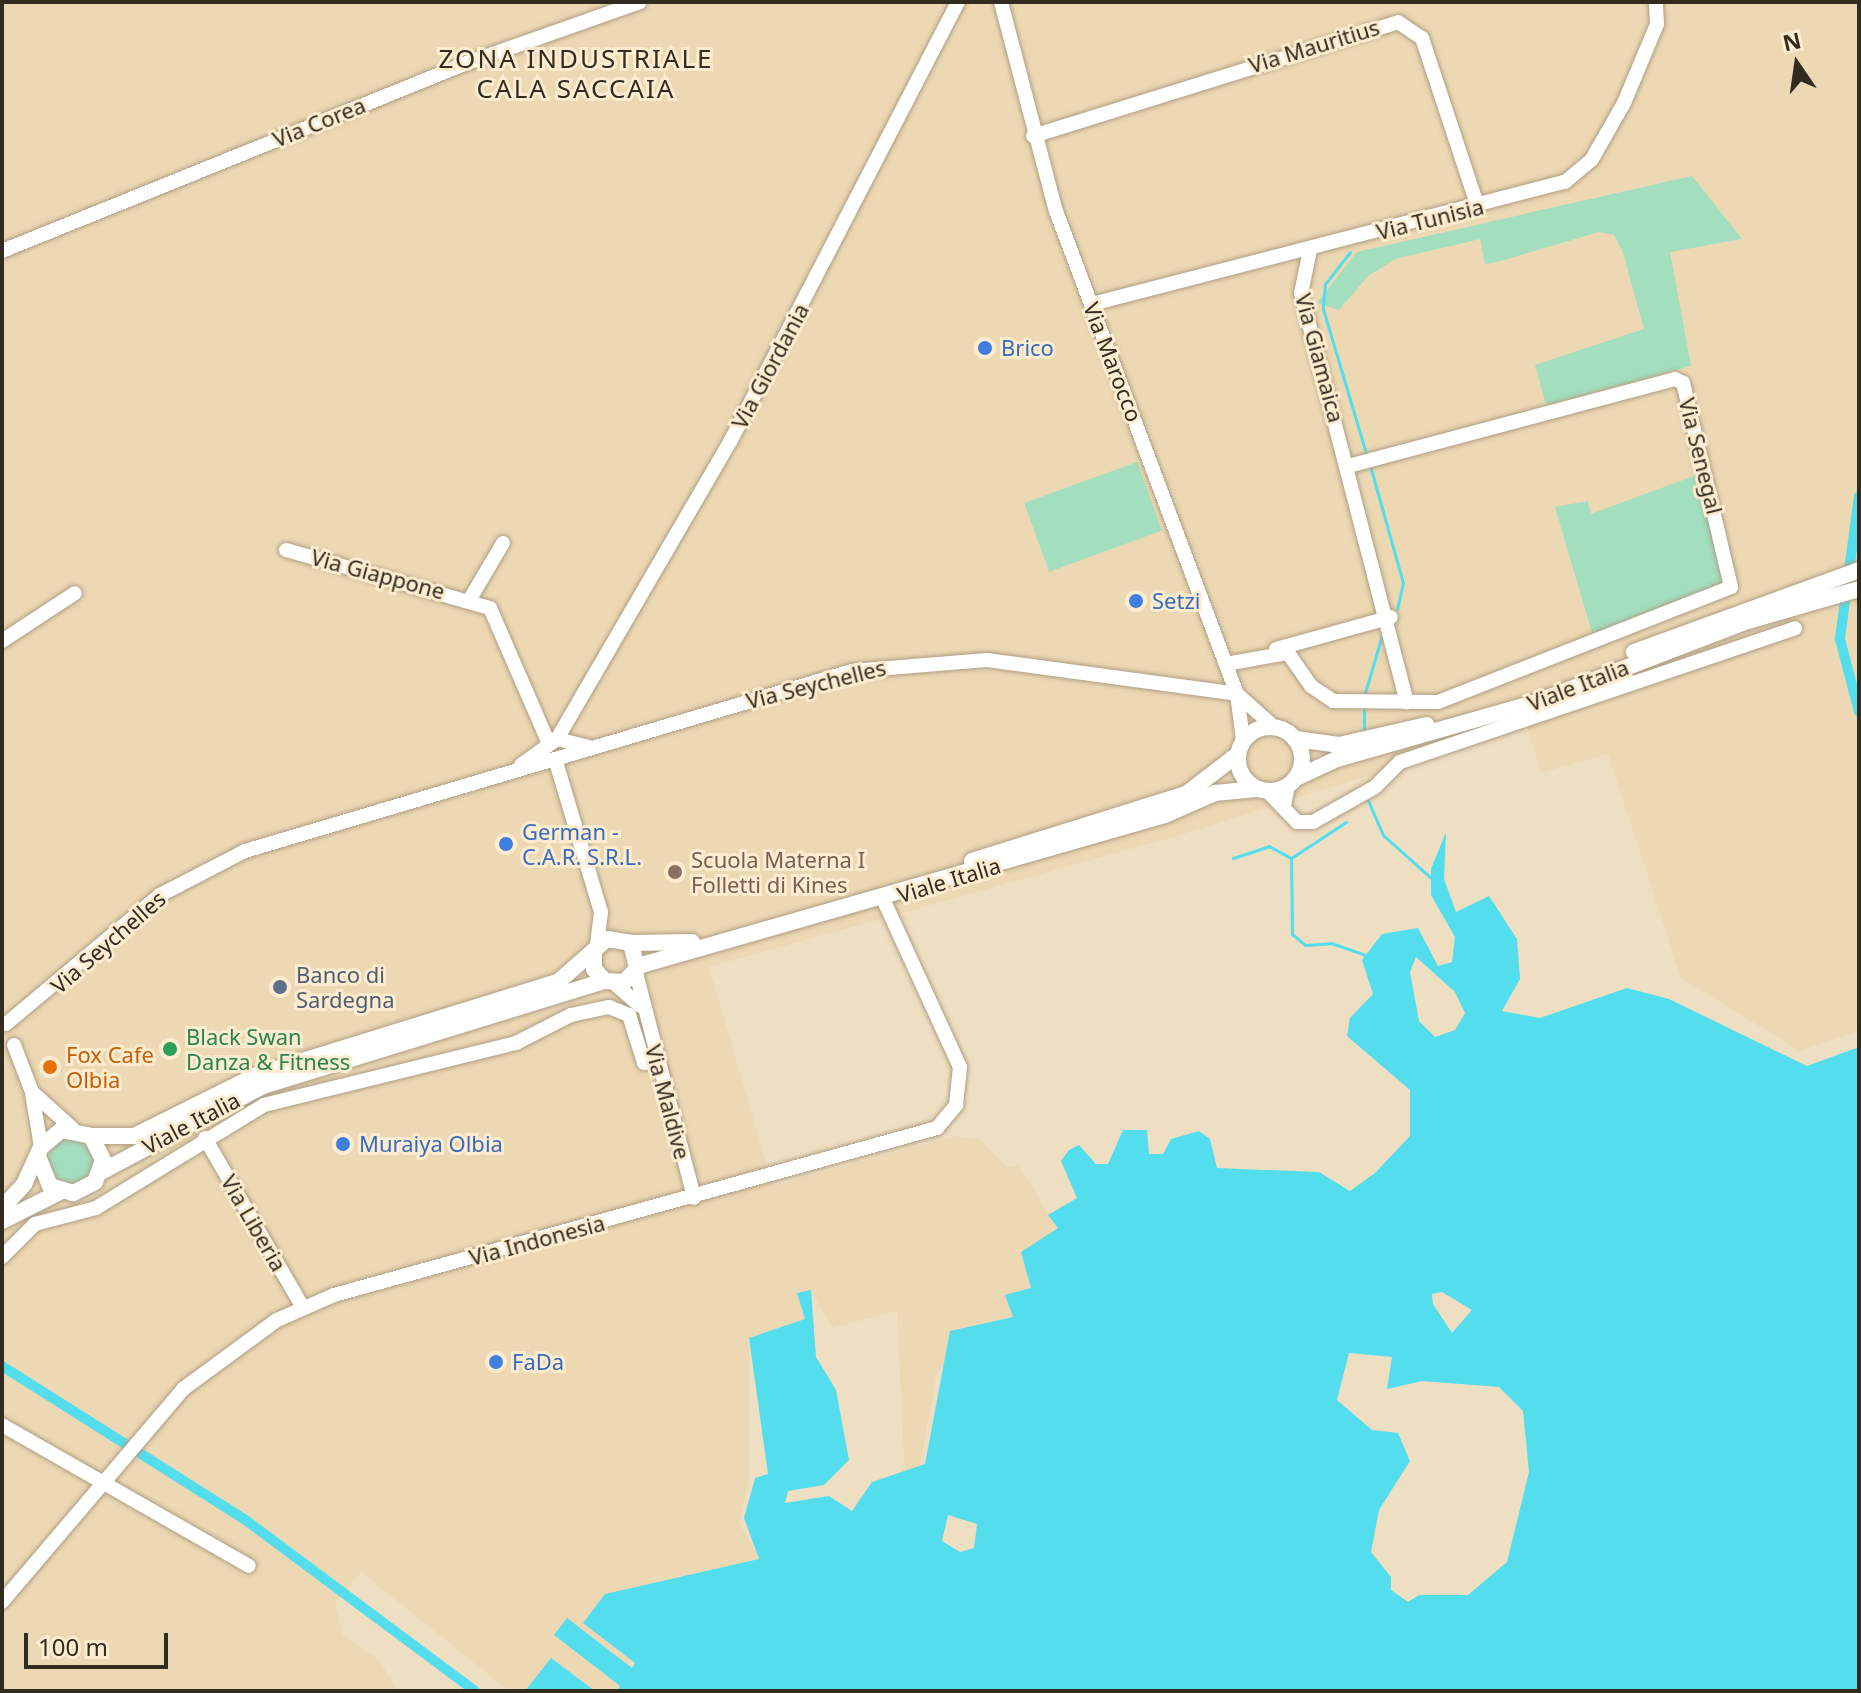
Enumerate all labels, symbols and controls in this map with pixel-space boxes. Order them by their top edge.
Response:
street label: Via Mauritius [1245,14,1383,78]
north arrow [1757,24,1837,104]
text: N [1780,24,1804,57]
district label: ZONA INDUSTRIALE CALA SACCAIA [438,43,714,104]
street label: Via Corea [269,91,369,153]
street label: Via Tunisia [1374,193,1486,245]
street label: Via Giamaica [1290,291,1350,425]
street label: Via Giordania [726,299,814,433]
street label: Via Marocco [1078,299,1148,425]
place label: Brico [1001,335,1054,361]
marker: Brico [976,339,994,357]
street label: Via Senegal [1674,395,1728,517]
street label: Via Giappone [308,543,448,605]
place label: Setzi [1152,588,1200,614]
marker: Setzi [1127,592,1145,610]
street label: Via Seychelles [743,654,889,714]
street label: Viale Italia [1524,654,1632,716]
place label: German - C.A.R. S.R.L. [522,818,642,870]
marker: German - C.A.R. S.R.L. [497,835,515,853]
place label: Scuola Materna I Folletti di Kines [691,846,865,898]
street label: Viale Italia [894,852,1004,908]
marker: Scuola Materna I Folletti di Kines [666,863,684,881]
street label: Via Seychelles [45,885,171,999]
place label: Banco di Sardegna [296,961,394,1012]
marker: Banco di Sardegna [271,978,289,996]
place label: Black Swan Danza & Fitness [186,1023,350,1074]
marker: Black Swan Danza & Fitness [161,1040,179,1058]
place label: Fox Cafe Olbia [66,1041,154,1092]
street label: Via Maldive [640,1042,696,1162]
marker: Fox Cafe Olbia [41,1058,59,1076]
street label: Viale Italia [138,1086,244,1160]
place label: Muraiya Olbia [359,1131,503,1157]
marker: Muraiya Olbia [334,1135,352,1153]
street label: Via Liberia [216,1170,292,1276]
street label: Via Indonesia [466,1209,608,1271]
place label: FaDa [512,1349,564,1375]
marker: FaDa [487,1353,505,1371]
scale bar [28,1617,172,1667]
text: 100 m [38,1630,108,1663]

